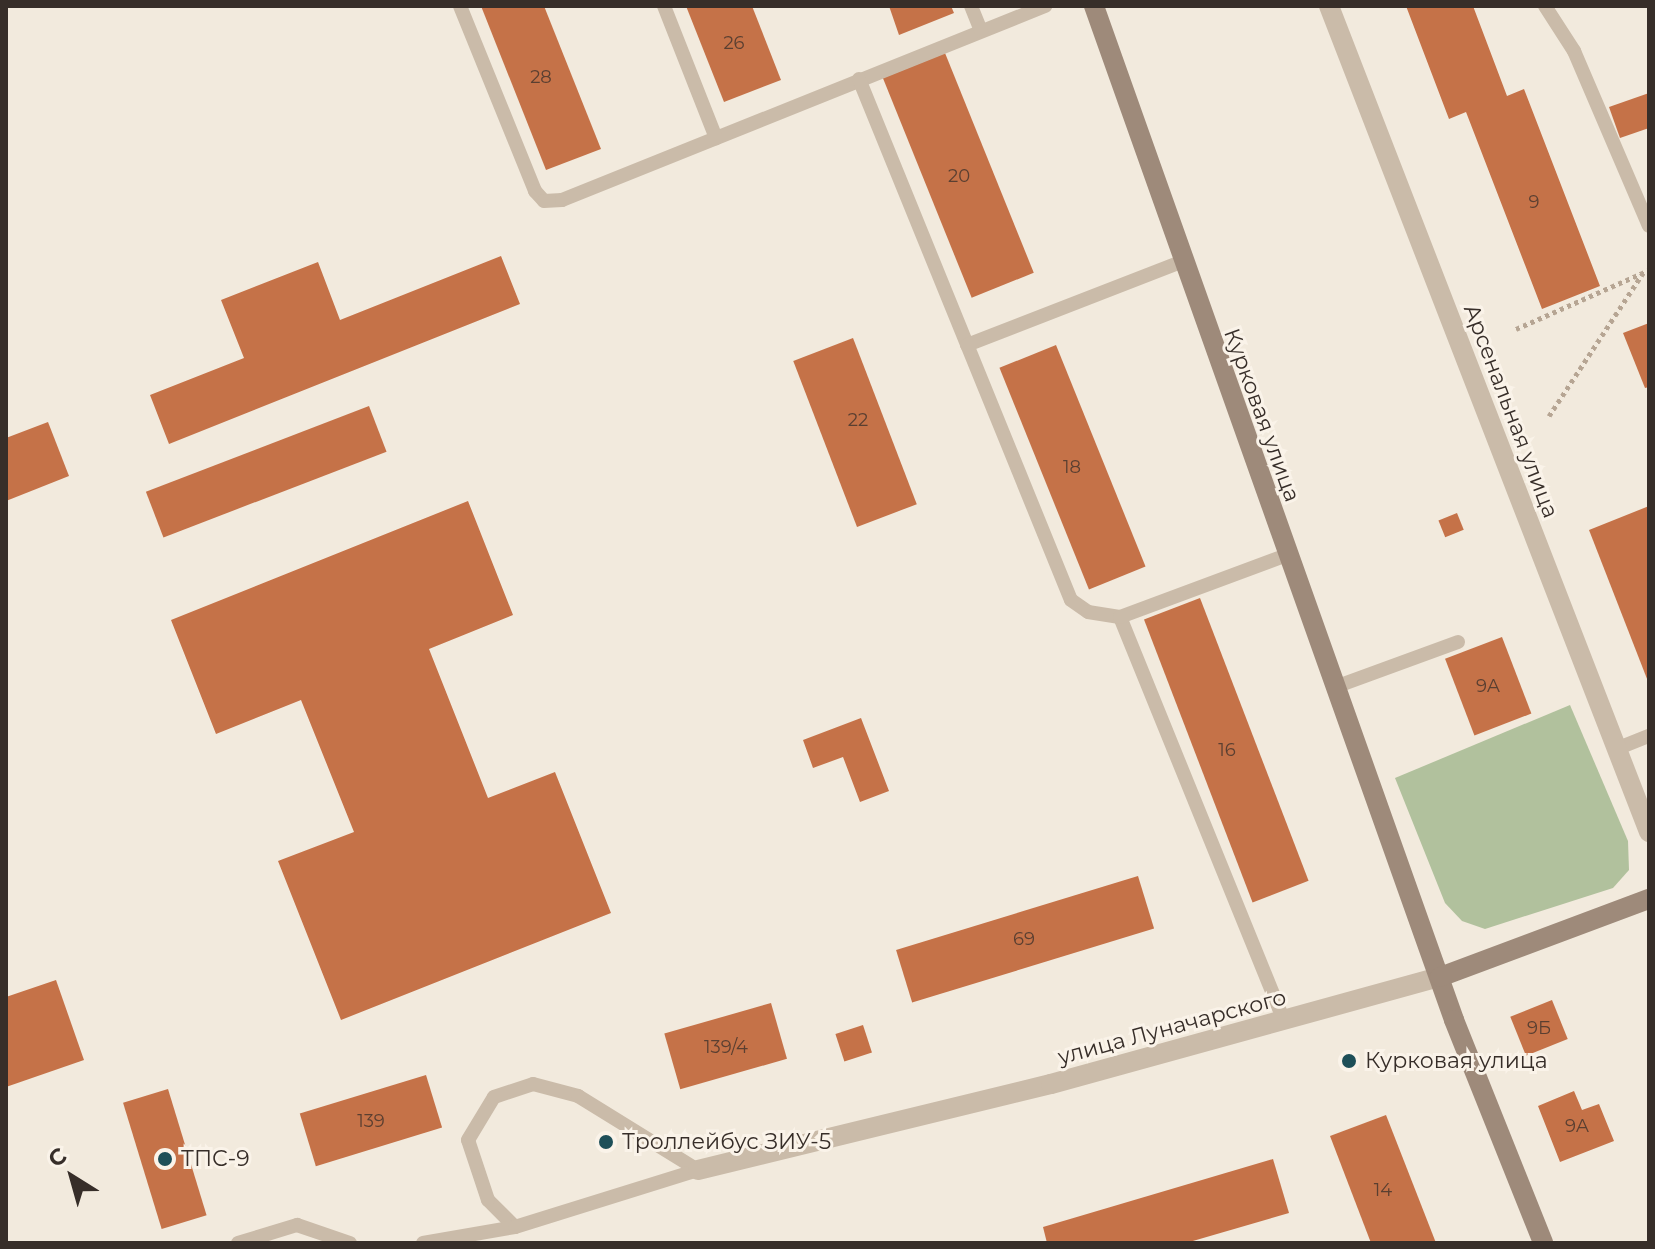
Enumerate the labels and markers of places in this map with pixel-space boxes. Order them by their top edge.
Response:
place label: Курковая улица [1365,1048,1548,1074]
marker: Курковая улица [1340,1052,1358,1070]
place label: Троллейбус ЗИУ-5 [622,1129,831,1155]
marker: Троллейбус ЗИУ-5 [597,1133,615,1151]
place label: ТПС-9 [181,1146,250,1172]
marker: ТПС-9 [156,1150,174,1168]

